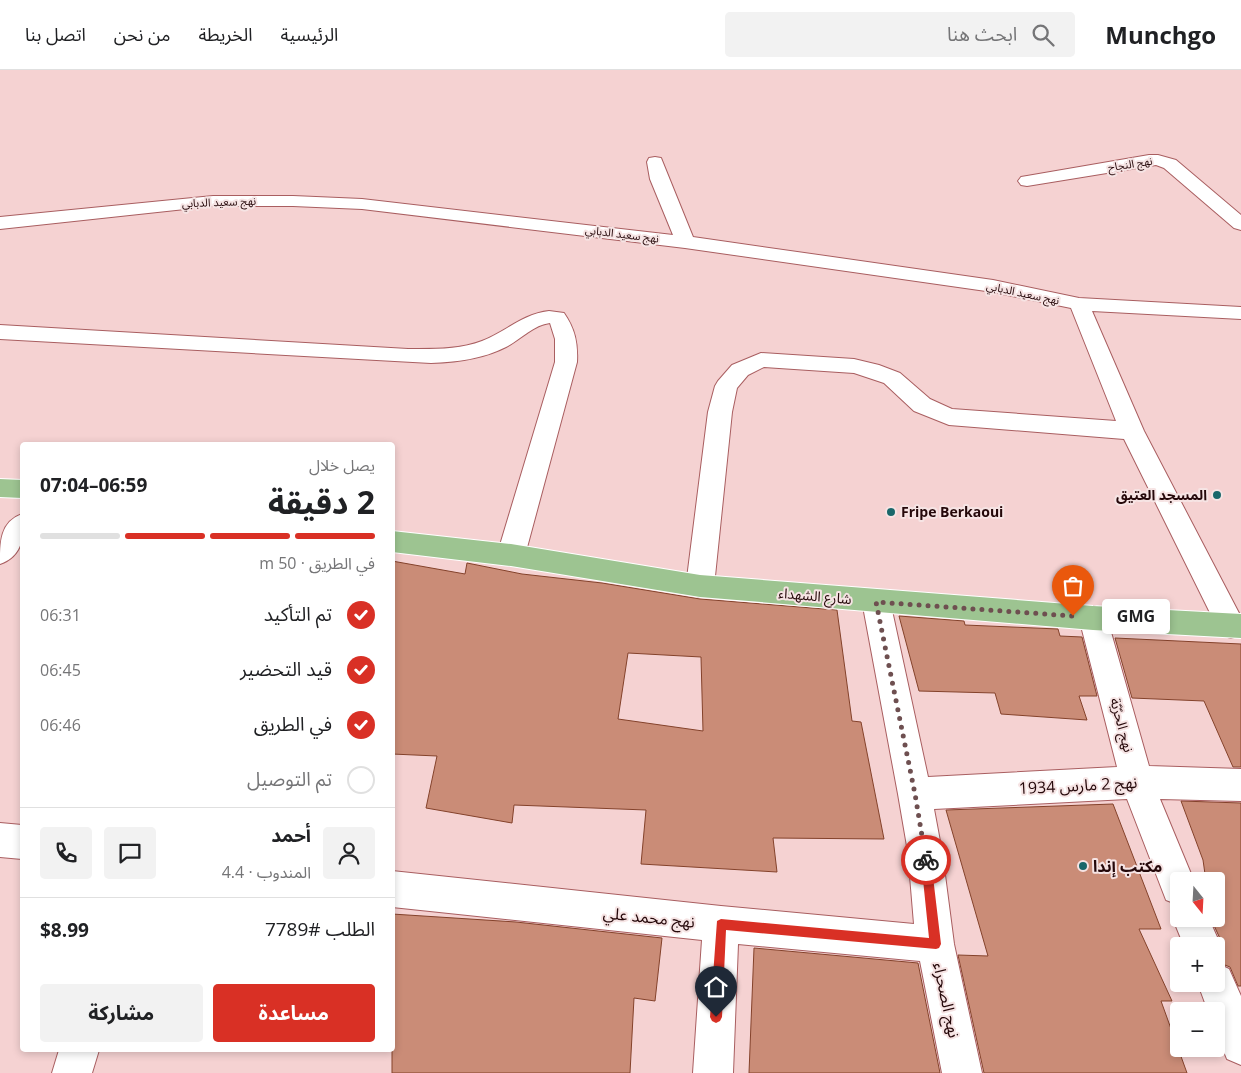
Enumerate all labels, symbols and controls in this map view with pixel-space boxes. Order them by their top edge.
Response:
search box [725,12,1075,57]
text: Munchgo [1105,18,1216,51]
text: ابحث هنا [947,21,1017,47]
icon: search [1029,21,1057,49]
text: اتصل بنا [25,22,86,46]
text: من نحن [114,22,171,46]
text: الخريطة [199,22,252,46]
text: الرئيسية [280,22,338,46]
street label: نهج النجاح [1107,153,1154,175]
street label: نهج سعيد الدبابي [182,193,256,213]
street label: نهج سعيد الدبابي [584,222,660,248]
street label: نهج سعيد الدبابي [985,277,1061,310]
text: يصل خلال [309,454,375,476]
text: 06:59–07:04 [40,472,147,498]
text: 2 دقيقة [268,480,375,523]
place label: المسجد العتيق [1116,485,1207,504]
marker: المسجد العتيق [1211,489,1223,501]
place label: Fripe Berkaoui [901,502,1003,521]
marker: Fripe Berkaoui [885,506,897,518]
text: في الطريق · 50 m [259,552,375,574]
pin [1052,565,1094,616]
icon: bag [1059,572,1087,600]
street label: شارع الشهداء [777,583,852,610]
callout: GMG [1103,598,1170,634]
text: تم التأكيد [264,601,332,627]
icon: check [347,601,375,629]
text: 06:31 [40,604,81,626]
text: GMG [1117,605,1155,627]
text: قيد التحضير [240,656,332,682]
icon: check [347,656,375,684]
text: 06:45 [40,659,81,681]
street label: نهج الحرّيّة [1104,696,1139,755]
text: في الطريق [254,711,332,737]
icon: check [347,711,375,739]
text: 06:46 [40,714,81,736]
text: تم التوصيل [247,766,332,792]
street label: نهج 2 مارس 1934 [1018,771,1138,801]
text: أحمد [271,822,311,848]
button: phone [40,827,92,879]
button: chat [104,827,156,879]
button: person [323,827,375,879]
courier [901,835,951,885]
icon: bike [912,846,940,874]
place label: مكتب إندا [1093,855,1162,878]
marker: مكتب إندا [1077,860,1089,872]
text: المندوب · 4.4 [222,861,311,883]
north arrow [1170,872,1225,928]
map controls [1170,872,1225,1057]
street label: نهج محمد علي [602,901,696,935]
text: الطلب #7789 [265,916,375,942]
text: $8.99 [40,917,89,943]
button: + [1170,937,1225,992]
street label: نهج الصحراء [926,960,966,1040]
pin [695,966,737,1017]
icon: home [702,973,730,1001]
button: مشاركة [40,984,203,1042]
button: مساعدة [213,984,375,1042]
button: − [1170,1002,1225,1057]

